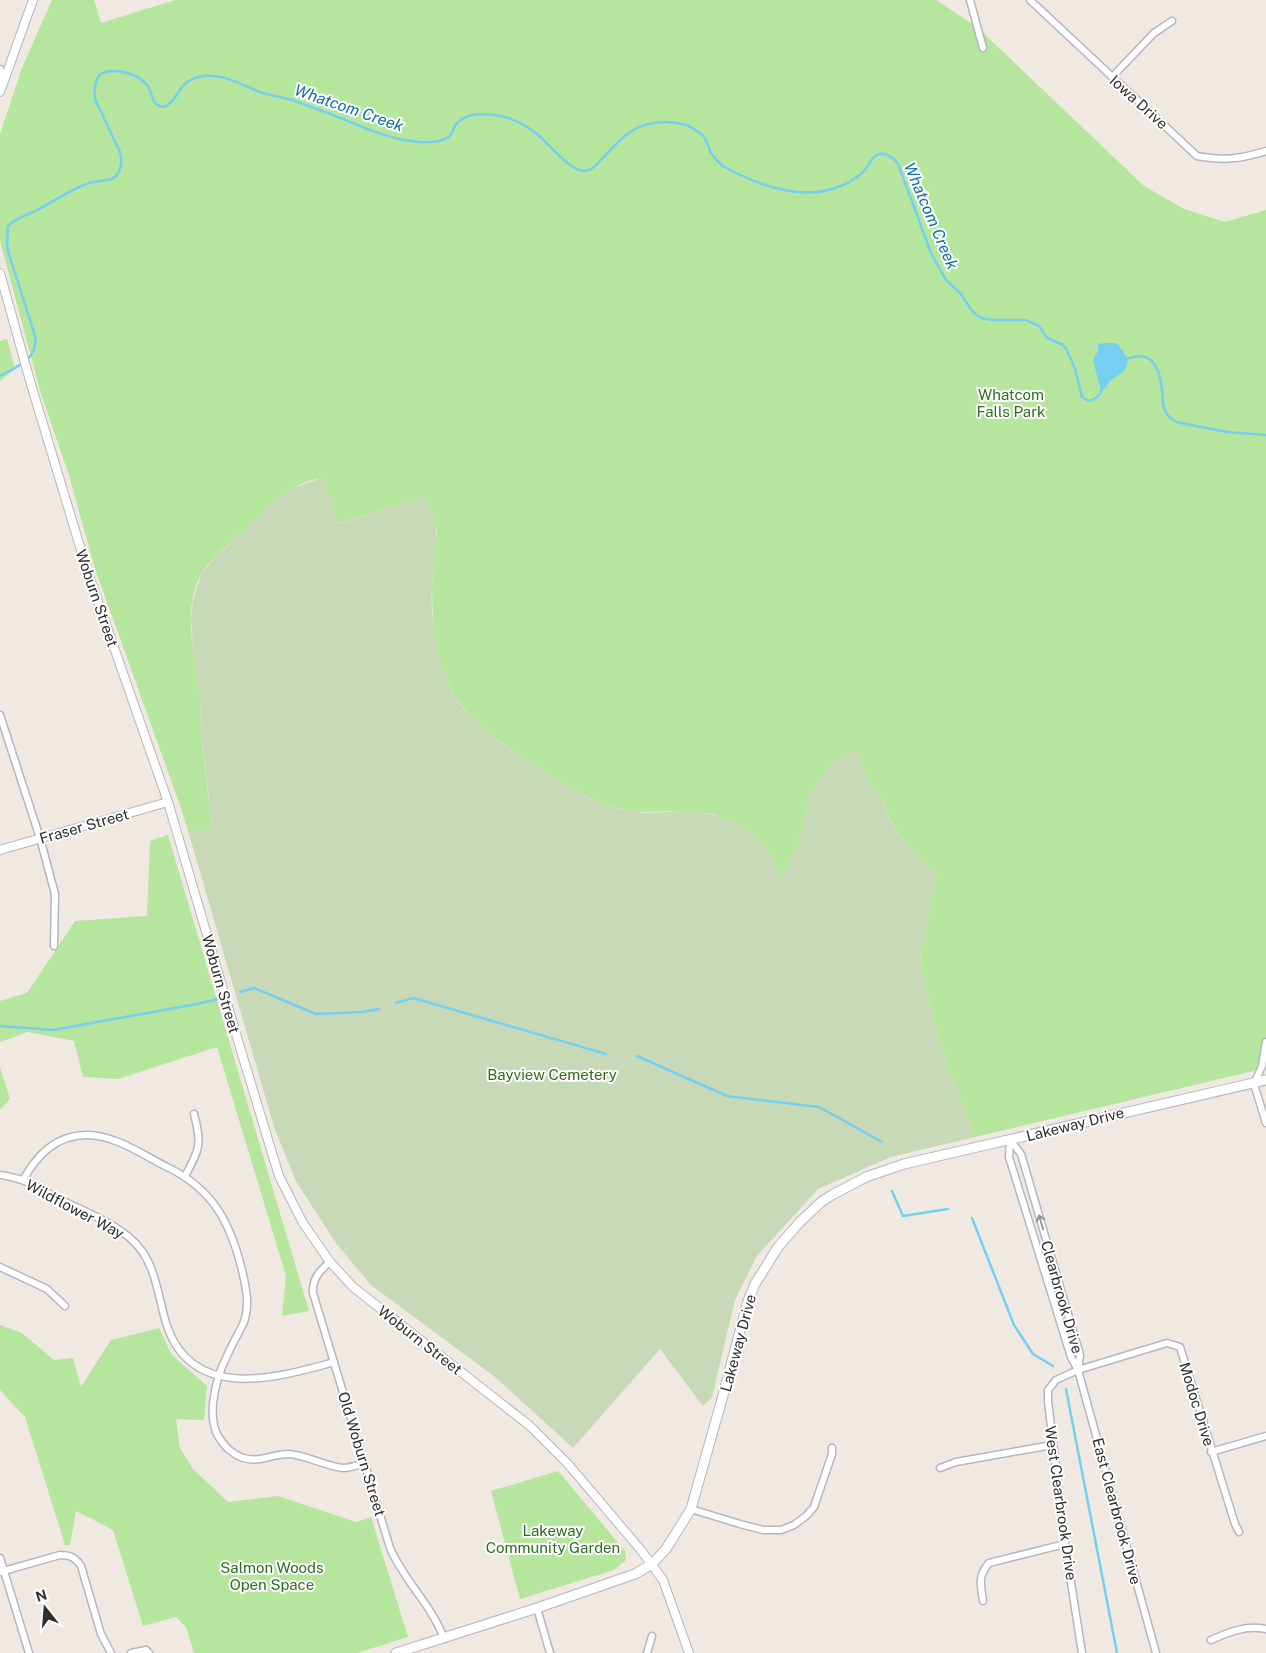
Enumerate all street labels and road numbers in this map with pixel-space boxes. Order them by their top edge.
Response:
street label: Iowa Drive [1107,72,1171,132]
street label: Woburn Street [72,547,122,649]
street label: Fraser Street [37,805,131,847]
street label: Woburn Street [199,933,243,1035]
street label: Lakeway Drive [1024,1104,1126,1144]
street label: Wildflower Way [23,1176,127,1242]
street label: Clearbrook Drive [1038,1239,1086,1355]
street label: Lakeway Drive [717,1292,759,1394]
street label: Woburn Street [375,1302,465,1378]
street label: Modoc Drive [1176,1360,1218,1448]
street label: Old Woburn Street [335,1390,389,1518]
street label: West Clearbrook Drive [1042,1425,1080,1581]
street label: East Clearbrook Drive [1089,1436,1145,1586]

